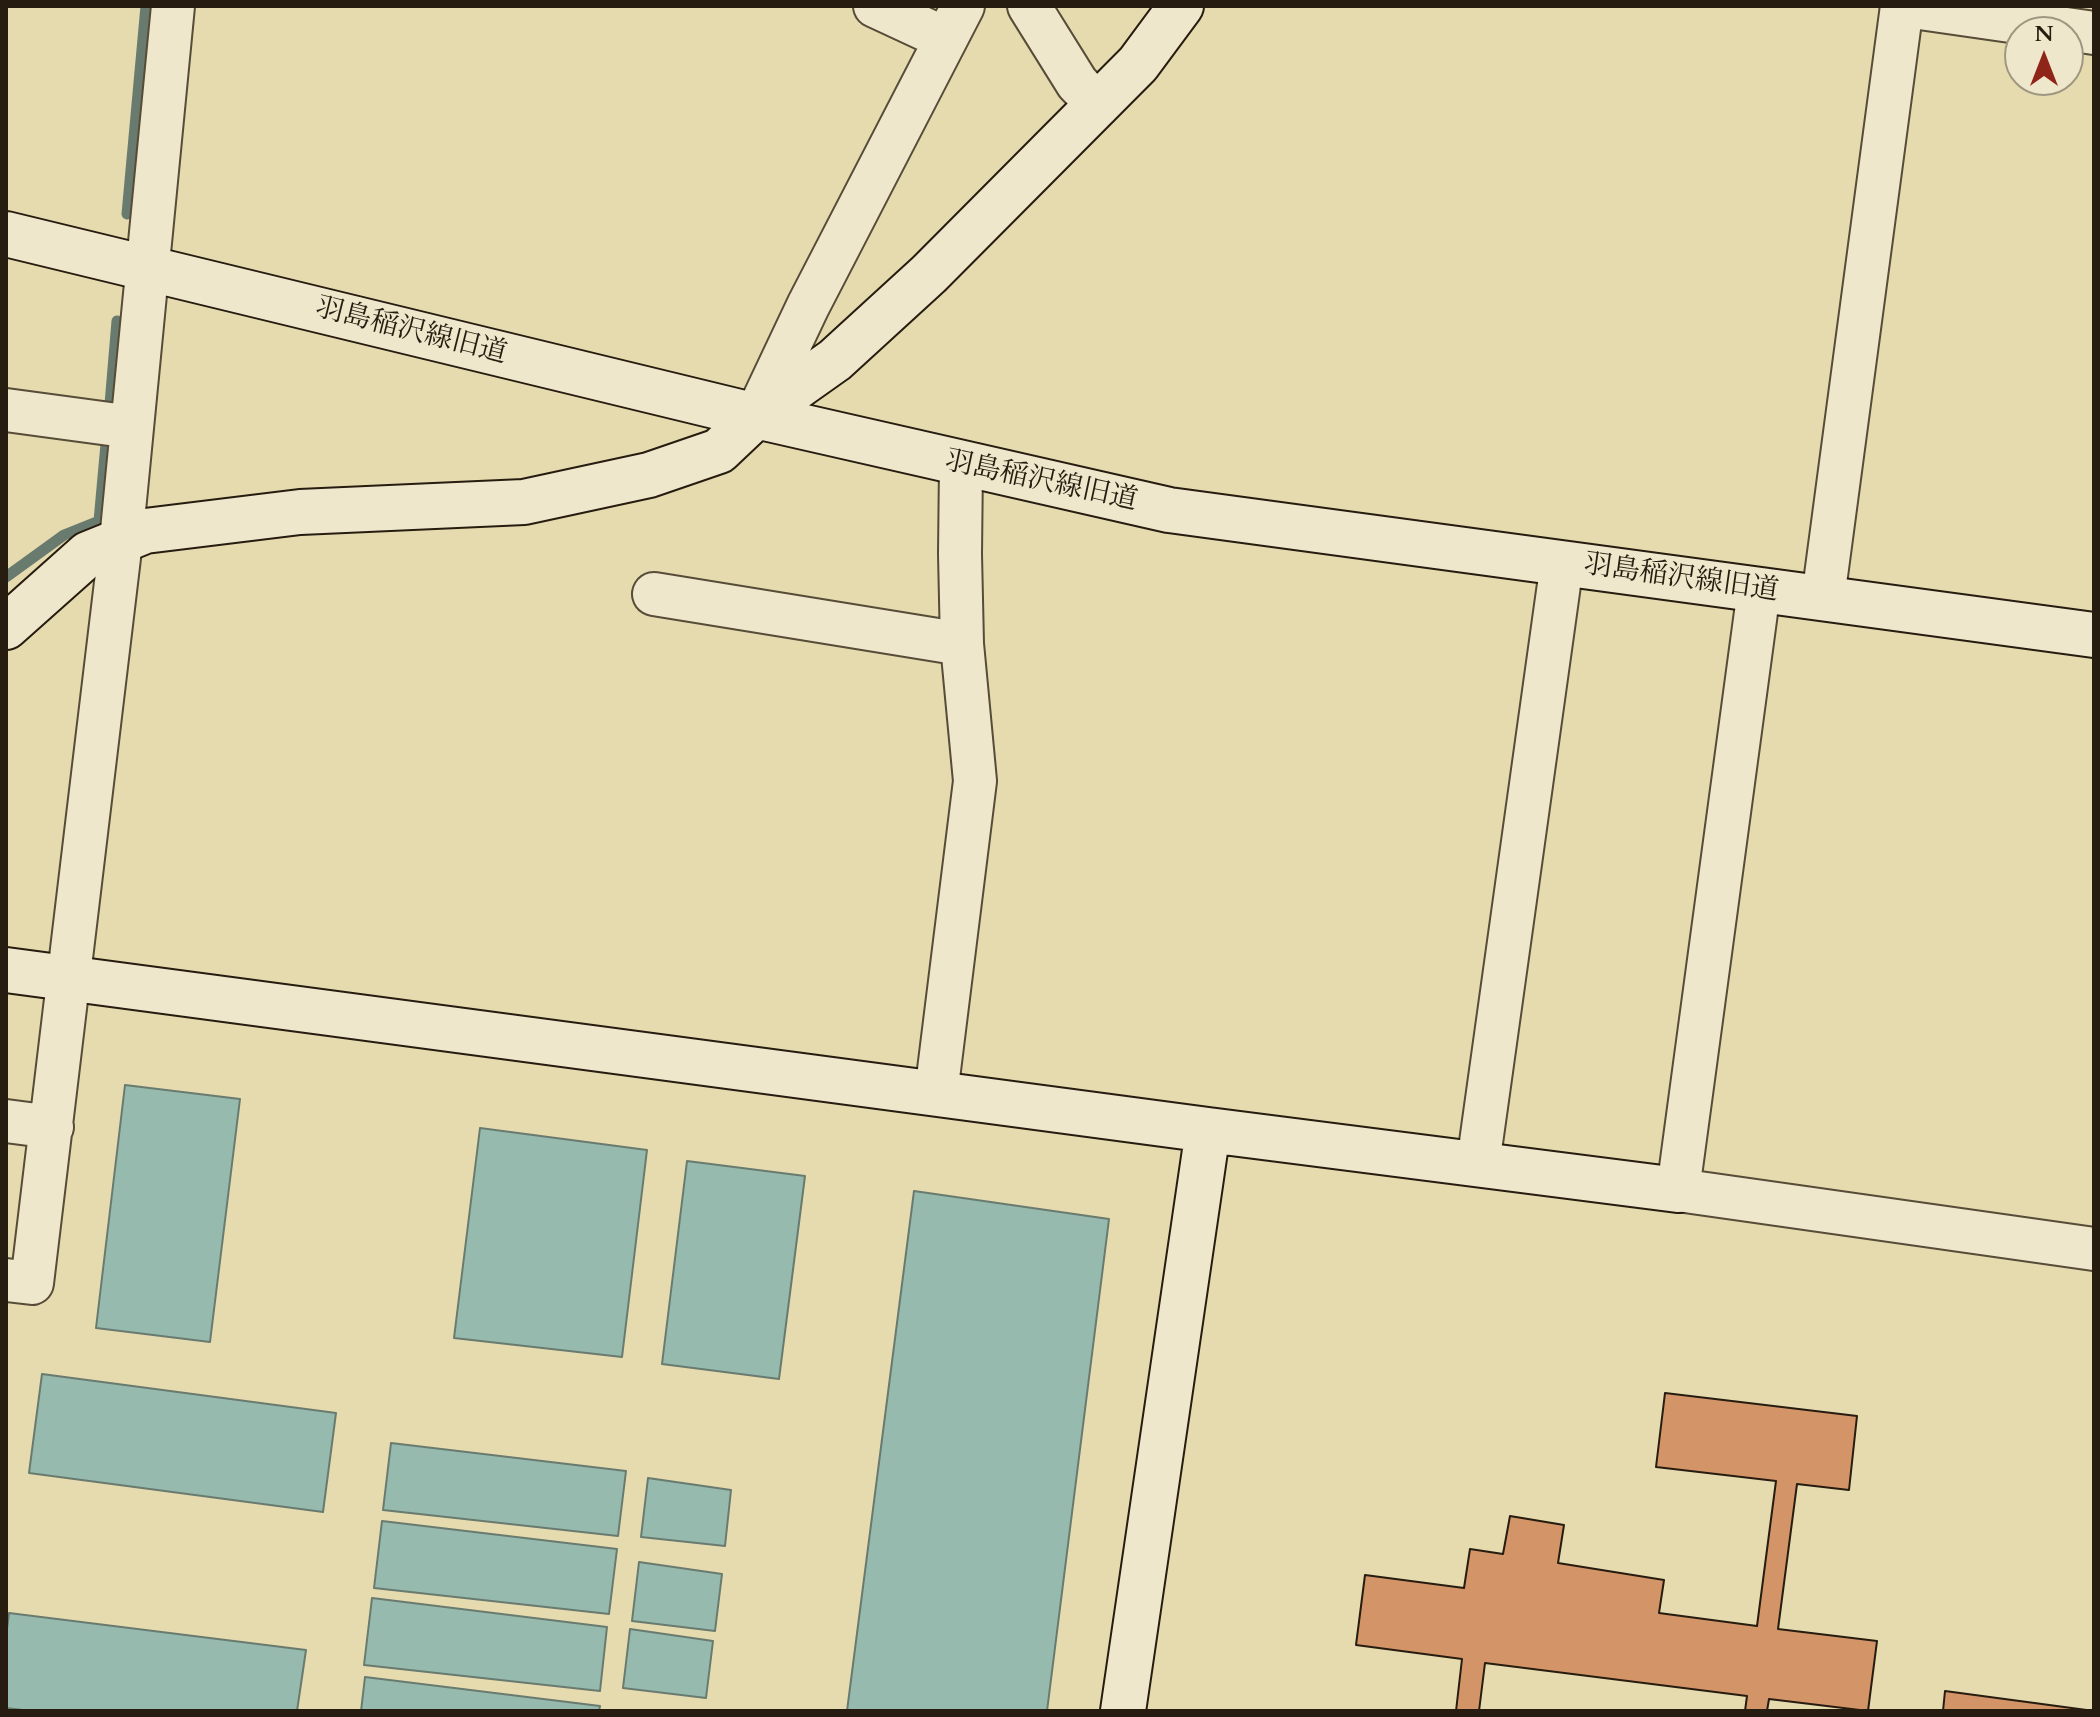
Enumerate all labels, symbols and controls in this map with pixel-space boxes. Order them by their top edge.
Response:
north arrow [2004,16,2084,96]
text: N [2034,19,2054,49]
street label: 羽島稲沢線旧道 [312,292,510,372]
street label: 羽島稲沢線旧道 [942,445,1140,519]
street label: 羽島稲沢線旧道 [1582,549,1780,609]

